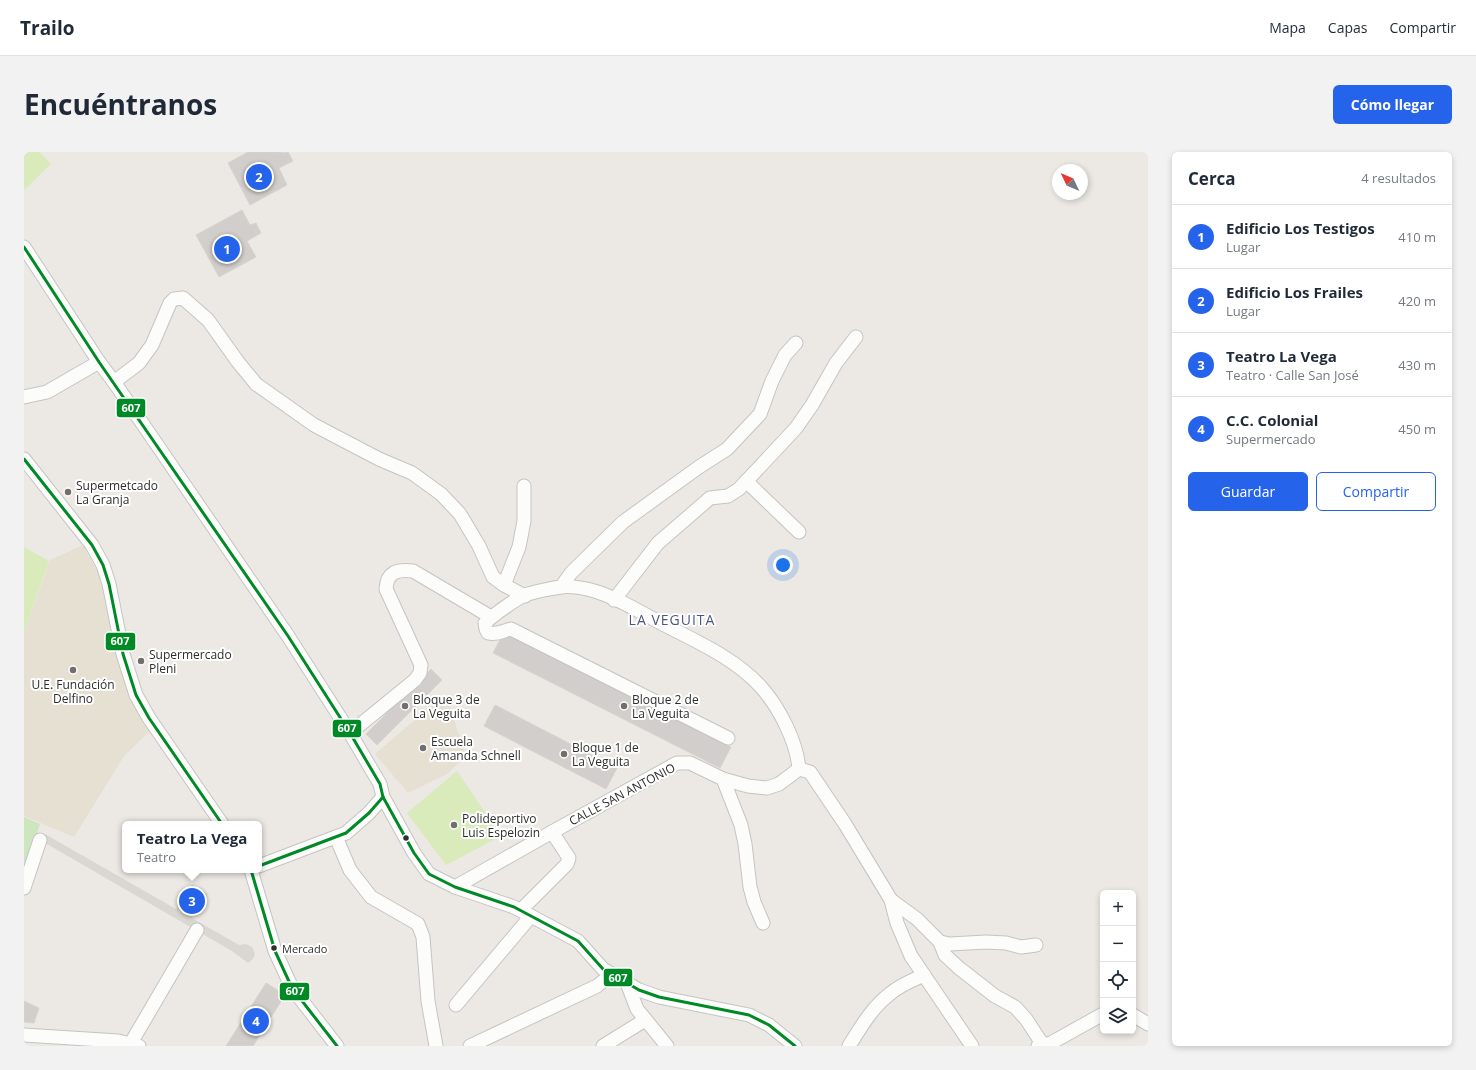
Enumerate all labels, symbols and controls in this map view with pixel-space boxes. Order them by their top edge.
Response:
text: Trailo [20,15,74,41]
text: Mapa [1269,18,1306,37]
text: Capas [1328,18,1367,37]
text: Compartir [1389,18,1456,37]
text: Encuéntranos [24,85,217,123]
button: Cómo llegar [1333,85,1452,124]
pin: 2 [246,162,272,192]
north arrow [1052,164,1088,200]
text: Cerca [1188,167,1236,190]
text: 4 resultados [1361,169,1436,187]
text: Edificio Los Testigos [1226,218,1375,238]
text: 1 [1197,228,1205,246]
text: 410 m [1398,228,1436,246]
pin: 1 [214,234,240,264]
text: Lugar [1226,238,1260,256]
text: Edificio Los Frailes [1226,282,1363,302]
text: 2 [1197,292,1205,310]
text: 420 m [1398,292,1436,310]
text: Lugar [1226,302,1260,320]
text: Teatro La Vega [1226,346,1337,366]
text: 3 [1197,356,1205,374]
text: 430 m [1398,356,1436,374]
text: Teatro · Calle San José [1226,366,1359,384]
line badge: 607 [116,398,146,418]
text: 607 [122,400,140,415]
text: C.C. Colonial [1226,410,1318,430]
text: 4 [1197,420,1205,438]
text: 450 m [1398,420,1436,438]
text: Supermercado [1226,430,1316,448]
button: Guardar [1188,472,1308,511]
button: Compartir [1316,472,1436,511]
place label: Supermetcado La Granja [76,477,158,508]
marker: Supermetcado La Granja [63,487,73,497]
your location [773,555,793,575]
district label: LA VEGUITA [629,610,715,629]
line badge: 607 [105,632,136,651]
text: 607 [111,633,129,648]
place label: Supermercado Pleni [149,646,232,677]
marker: Supermercado Pleni [136,656,146,666]
marker: U.E. Fundación Delfino [68,665,78,675]
place label: U.E. Fundación Delfino [31,676,115,707]
place label: Bloque 3 de La Veguita [413,691,480,722]
place label: Bloque 2 de La Veguita [632,691,699,722]
marker: Bloque 3 de La Veguita [400,701,410,711]
marker: Bloque 2 de La Veguita [619,701,629,711]
line badge: 607 [332,719,362,738]
text: 607 [338,720,356,735]
place label: Escuela Amanda Schnell [431,733,521,764]
place label: Bloque 1 de La Veguita [572,739,639,770]
marker: Escuela Amanda Schnell [418,743,428,753]
marker: Bloque 1 de La Veguita [559,749,569,759]
street label: CALLE SAN ANTONIO [566,759,678,829]
place label: Polideportivo Luis Espelozin [462,810,540,841]
marker: Polideportivo Luis Espelozin [449,820,459,830]
popup [122,821,262,873]
text: Teatro La Vega [137,828,247,848]
unlabelled marker [401,833,411,843]
text: Teatro [137,848,176,866]
pin: 3 [179,886,205,916]
map controls [1100,890,1136,1034]
button: + [1100,890,1136,926]
button: − [1100,926,1136,962]
place label: Mercado [282,941,328,956]
marker: Mercado [269,943,279,953]
button: locate [1100,962,1136,998]
line badge: 607 [603,968,633,987]
text: 607 [609,970,627,985]
line badge: 607 [279,982,310,1001]
text: 607 [286,983,304,998]
button: layers [1100,998,1136,1034]
pin: 4 [243,1006,269,1036]

